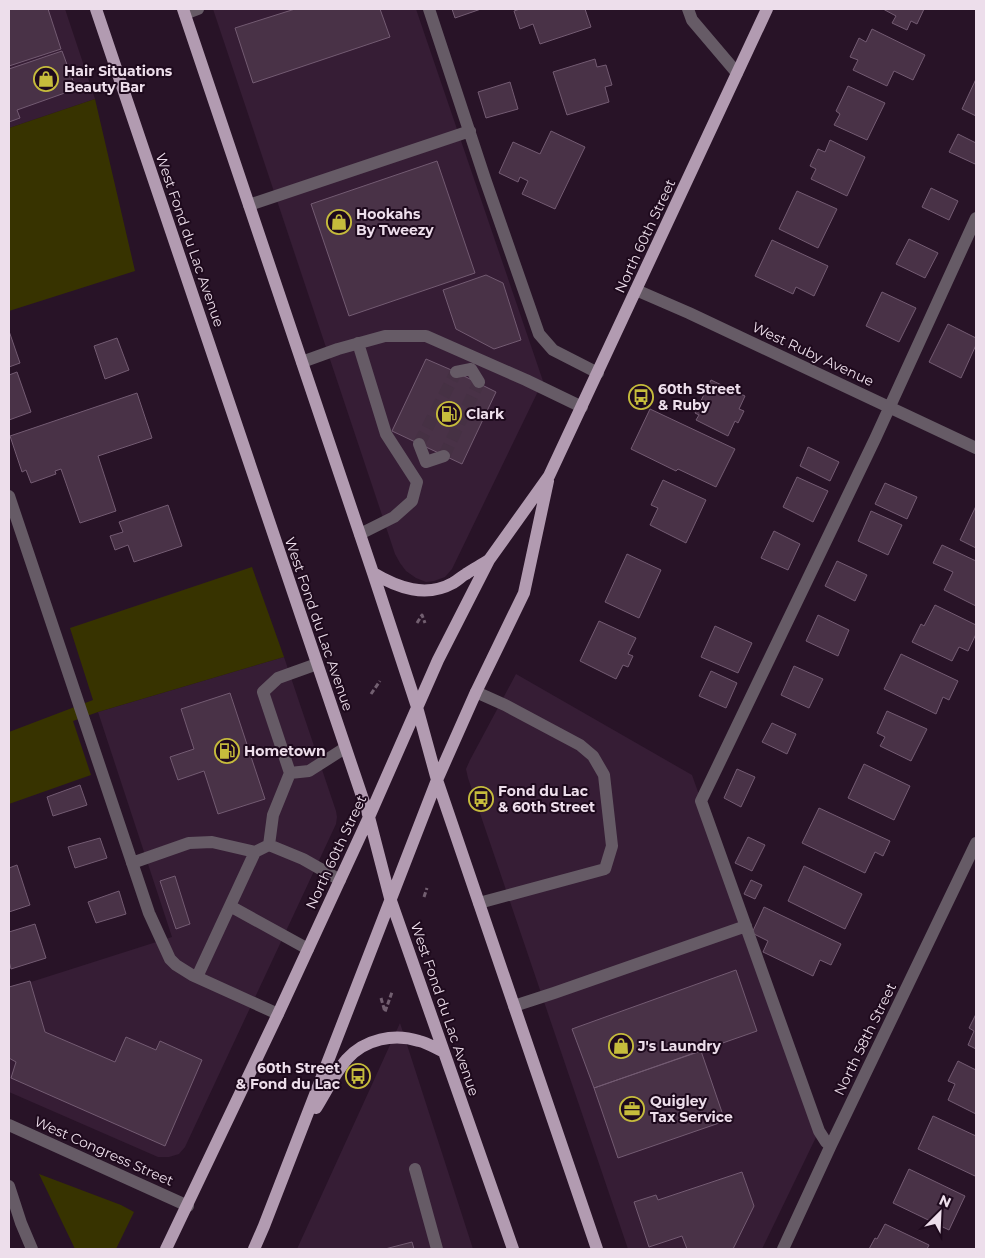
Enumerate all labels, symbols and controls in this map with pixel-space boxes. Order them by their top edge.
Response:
place label: Hair Situations Beauty Bar [64,62,173,96]
shop icon: Hair Situations Beauty Bar [33,66,59,92]
street label: West Fond du Lac Avenue [152,151,228,329]
street label: North 60th Street [611,176,679,296]
place label: Hookahs By Tweezy [356,205,434,239]
shop icon: Hookahs By Tweezy [326,209,352,235]
street label: West Ruby Avenue [749,318,877,390]
place label: 60th Street & Ruby [658,380,741,414]
bus stop icon: 60th Street & Ruby [628,384,654,410]
fuel station icon: Clark [436,401,462,427]
place label: Clark [466,405,505,423]
street label: West Fond du Lac Avenue [281,535,357,713]
fuel station icon: Hometown [214,738,240,764]
place label: Hometown [244,742,326,760]
place label: Fond du Lac & 60th Street [498,782,595,816]
bus stop icon: Fond du Lac & 60th Street [468,786,494,812]
street label: North 60th Street [302,792,370,912]
street label: West Fond du Lac Avenue [407,920,483,1098]
street label: North 58th Street [830,980,900,1098]
shop icon: J's Laundry [608,1033,634,1059]
place label: J's Laundry [637,1037,721,1055]
place label: 60th Street & Fond du Lac [236,1059,341,1093]
bus stop icon: 60th Street & Fond du Lac [345,1063,371,1089]
place label: Quigley Tax Service [650,1092,733,1126]
office icon: Quigley Tax Service [619,1096,645,1122]
street label: West Congress Street [32,1112,177,1190]
north arrow [915,1188,965,1238]
text: N [936,1191,954,1212]

